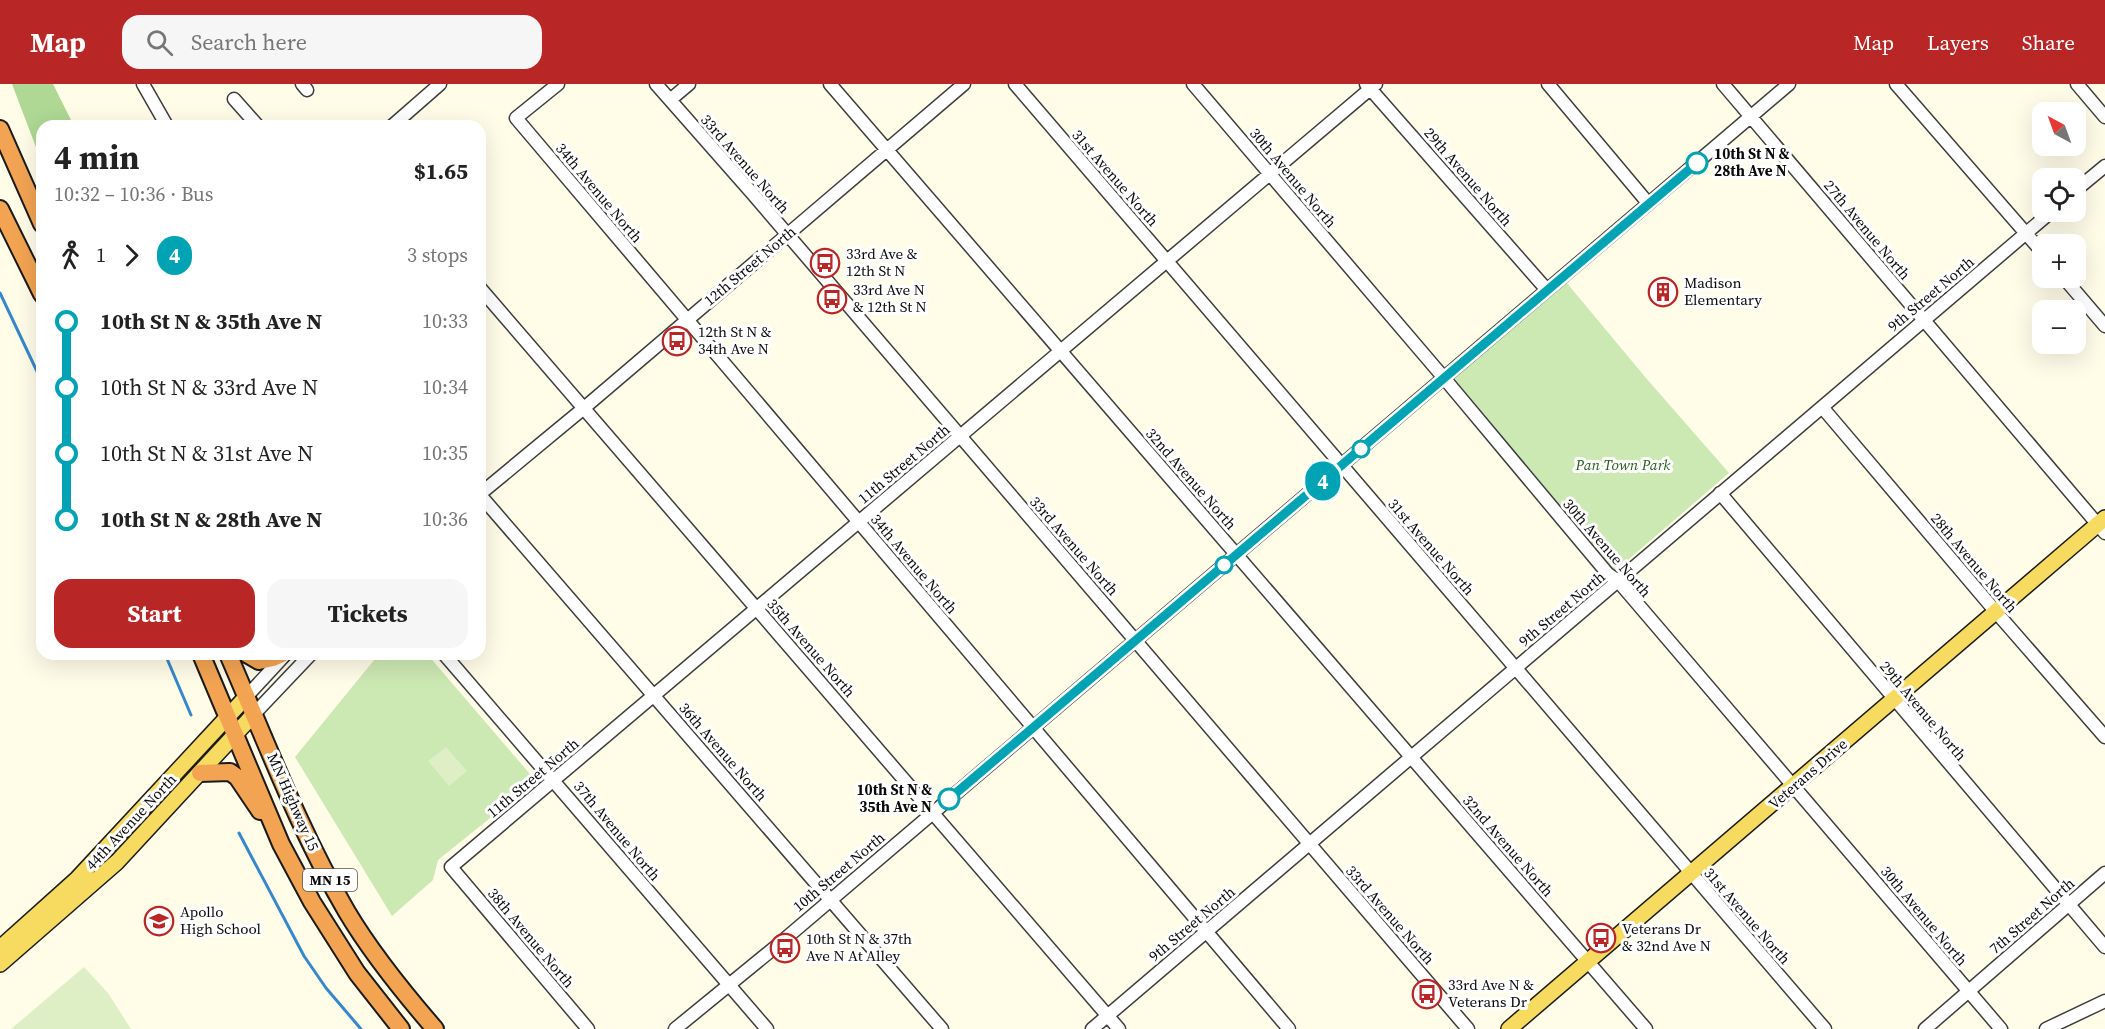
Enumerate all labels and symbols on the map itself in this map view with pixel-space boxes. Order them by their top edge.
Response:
north arrow [2032,102,2086,156]
street label: 33rd Avenue North [696,109,794,218]
street label: 30th Avenue North [1245,123,1342,232]
street label: 29th Avenue North [1420,123,1517,231]
street label: 31st Avenue North [1067,125,1163,231]
street label: 34th Avenue North [551,138,648,247]
place label: 10th St N & 28th Ave N [1714,143,1790,181]
marker: 10th St N & 28th Ave N [1686,152,1708,174]
street label: 27th Avenue North [1819,175,1916,284]
street label: 12th Street North [699,221,800,310]
place label: 33rd Ave & 12th St N [846,243,918,281]
bus stop icon: 33rd Ave & 12th St N [809,247,841,279]
street label: 9th Street North [1883,251,1978,336]
place label: Madison Elementary [1684,272,1762,310]
building icon: Madison Elementary [1647,276,1679,308]
place label: 33rd Ave N & 12th St N [853,279,927,317]
bus stop icon: 33rd Ave N & 12th St N [816,283,848,315]
place label: 12th St N & 34th Ave N [698,321,772,359]
bus stop icon: 12th St N & 34th Ave N [661,325,693,357]
street label: 11th Street North [853,419,954,508]
street label: 32nd Avenue North [1141,423,1241,534]
unlabelled marker [1352,440,1370,458]
park label: Pan Town Park [1575,454,1671,475]
line badge: 4 [1304,462,1342,500]
street label: 33rd Avenue North [1025,491,1123,600]
street label: 31st Avenue North [1383,494,1479,600]
street label: 30th Avenue North [1559,494,1656,602]
street label: 28th Avenue North [1926,508,2023,617]
street label: 34th Avenue North [866,509,963,618]
unlabelled marker [1215,556,1233,574]
street label: 9th Street North [1514,566,1609,651]
street label: 35th Avenue North [763,594,860,702]
street label: 29th Avenue North [1875,656,1972,765]
street label: 36th Avenue North [675,698,772,806]
street label: 11th Street North [482,733,583,822]
street label: Veterans Drive [1764,733,1852,814]
street label: MN Highway 15 [262,749,324,854]
street label: 44th Avenue North [80,769,181,874]
street label: 37th Avenue North [569,776,666,885]
place label: 10th St N & 35th Ave N [856,779,932,817]
marker: 10th St N & 35th Ave N [938,788,960,810]
street label: 32nd Avenue North [1458,790,1558,901]
street label: 10th Street North [788,827,889,916]
street label: 33rd Avenue North [1341,860,1439,969]
street label: 30th Avenue North [1876,861,1973,970]
street label: 31st Avenue North [1699,863,1795,969]
road number: MN 15 [303,869,357,891]
street label: 7th Street North [1984,873,2079,959]
street label: 9th Street North [1144,881,1239,966]
street label: 38th Avenue North [483,883,580,992]
place label: Apollo High School [180,901,262,939]
school or university icon: Apollo High School [143,905,175,937]
place label: Veterans Dr & 32nd Ave N [1622,918,1711,956]
bus stop icon: Veterans Dr & 32nd Ave N [1585,922,1617,954]
place label: 10th St N & 37th Ave N At Alley [806,928,912,966]
bus stop icon: 10th St N & 37th Ave N At Alley [769,932,801,964]
place label: 33rd Ave N & Veterans Dr [1448,974,1534,1012]
bus stop icon: 33rd Ave N & Veterans Dr [1411,978,1443,1010]

